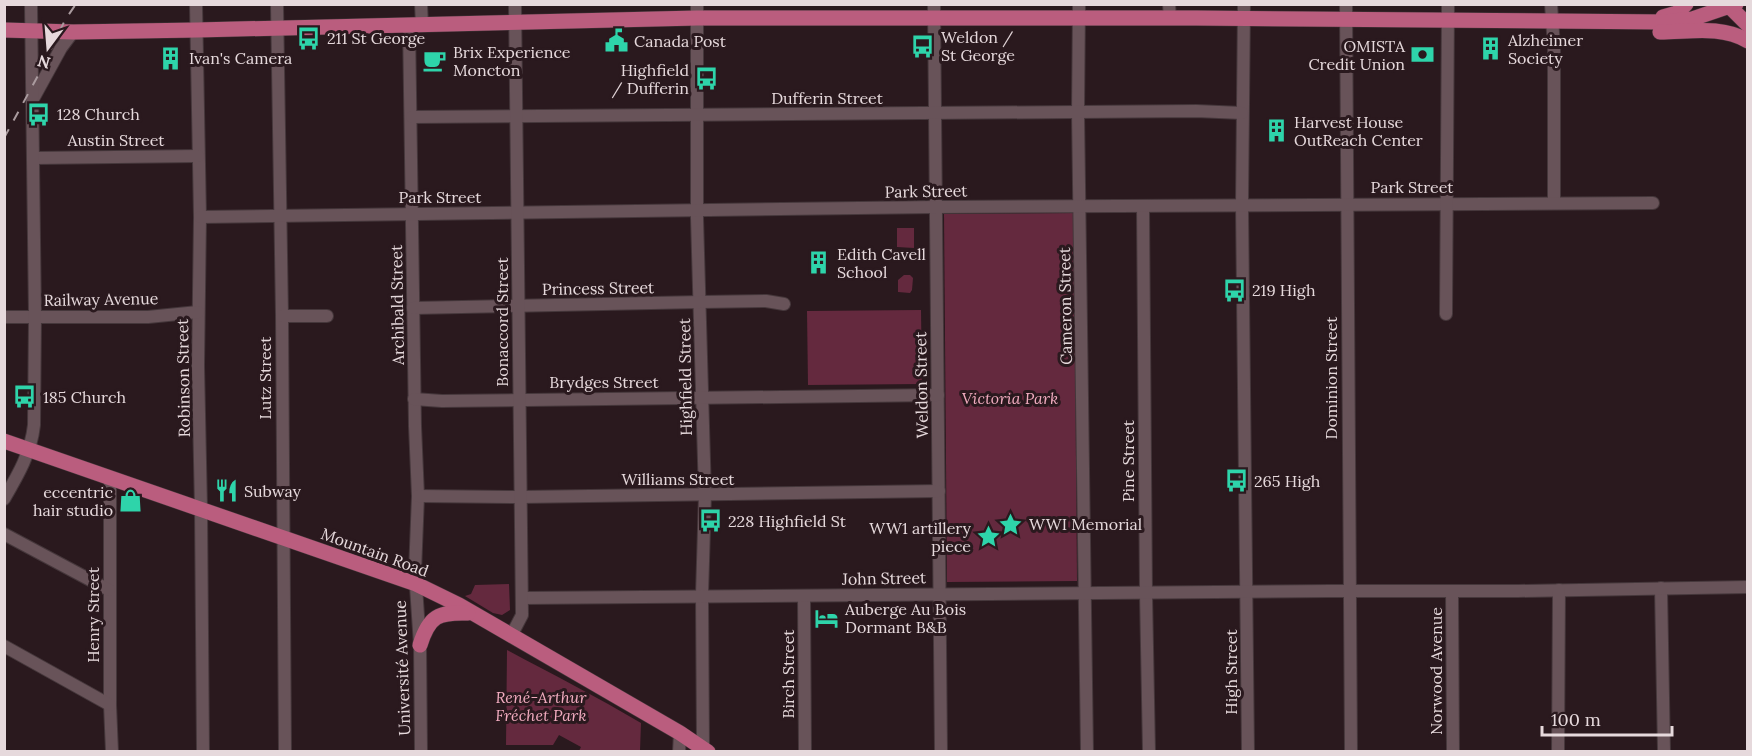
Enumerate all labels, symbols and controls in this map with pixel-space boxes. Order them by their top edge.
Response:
north arrow [18,18,78,78]
bus stop icon: 211 St George [296,25,322,51]
place label: Weldon / St George [941,27,1015,65]
place label: 211 St George [327,28,426,48]
public building icon: Canada Post [603,28,629,54]
place label: Alzheimer Society [1507,30,1583,68]
place label: Canada Post [634,31,727,51]
bus stop icon: Weldon / St George [910,33,936,59]
place label: OMISTA Credit Union [1308,36,1406,74]
building icon: Alzheimer Society [1477,36,1503,62]
place label: Brix Experience Moncton [453,42,571,80]
bank icon: OMISTA Credit Union [1410,42,1436,68]
building icon: Ivan's Camera [158,45,184,71]
place label: Ivan's Camera [189,48,292,68]
cafe icon: Brix Experience Moncton [422,48,448,74]
text: N [35,51,53,74]
place label: Highfield / Dufferin [612,60,689,99]
bus stop icon: Highfield / Dufferin [694,66,720,92]
street label: Dufferin Street [771,88,884,108]
bus stop icon: 128 Church [26,101,52,127]
place label: 128 Church [57,104,140,124]
place label: Harvest House OutReach Center [1294,112,1423,150]
building icon: Harvest House OutReach Center [1263,118,1289,144]
street label: Austin Street [67,130,165,150]
street label: Park Street [1371,177,1454,197]
street label: Park Street [884,180,968,202]
street label: Park Street [399,187,482,207]
street label: Archibald Street [386,244,408,366]
place label: Edith Cavell School [837,244,926,282]
street label: Cameron Street [1054,246,1076,365]
building icon: Edith Cavell School [806,250,832,276]
street label: Bonaccord Street [492,256,512,387]
street label: Princess Street [542,277,655,299]
bus stop icon: 219 High [1221,277,1247,303]
place label: 219 High [1252,280,1316,300]
street label: Railway Avenue [43,288,159,310]
street label: Dominion Street [1321,316,1341,439]
street label: Highfield Street [674,317,696,436]
street label: Robinson Street [172,318,194,438]
street label: Weldon Street [910,331,932,438]
street label: Lutz Street [255,336,275,419]
street label: Brydges Street [549,372,659,392]
bus stop icon: 185 Church [12,384,38,410]
place label: 185 Church [43,387,126,407]
park label: Victoria Park [962,388,1058,408]
street label: Pine Street [1118,419,1138,502]
bus stop icon: 265 High [1223,468,1249,494]
street label: Williams Street [622,469,735,489]
place label: 265 High [1254,471,1321,491]
restaurant icon: Subway [213,478,239,504]
place label: Subway [244,481,302,501]
place label: eccentric hair studio [33,482,113,520]
shop icon: eccentric hair studio [118,488,144,514]
bus stop icon: 228 Highfield St [697,508,723,534]
place label: 228 Highfield St [728,511,847,531]
place icon: WWI Memorial [998,511,1024,537]
place label: WWI Memorial [1029,514,1142,534]
place label: WW1 artillery piece [869,518,972,556]
street label: Mountain Road [318,523,432,581]
place icon: WW1 artillery piece [976,524,1002,550]
street label: Henry Street [83,566,103,663]
street label: John Street [841,567,927,589]
place label: Auberge Au Bois Dormant B&B [844,599,966,637]
street label: Université Avenue [390,600,414,736]
hotel icon: Auberge Au Bois Dormant B&B [814,605,840,631]
street label: Norwood Avenue [1426,607,1446,735]
street label: Birch Street [778,629,798,718]
street label: High Street [1221,629,1241,715]
park label: René-Arthur Fréchet Park [495,687,587,725]
scale bar [1542,699,1672,737]
text: 100 m [1551,708,1601,731]

